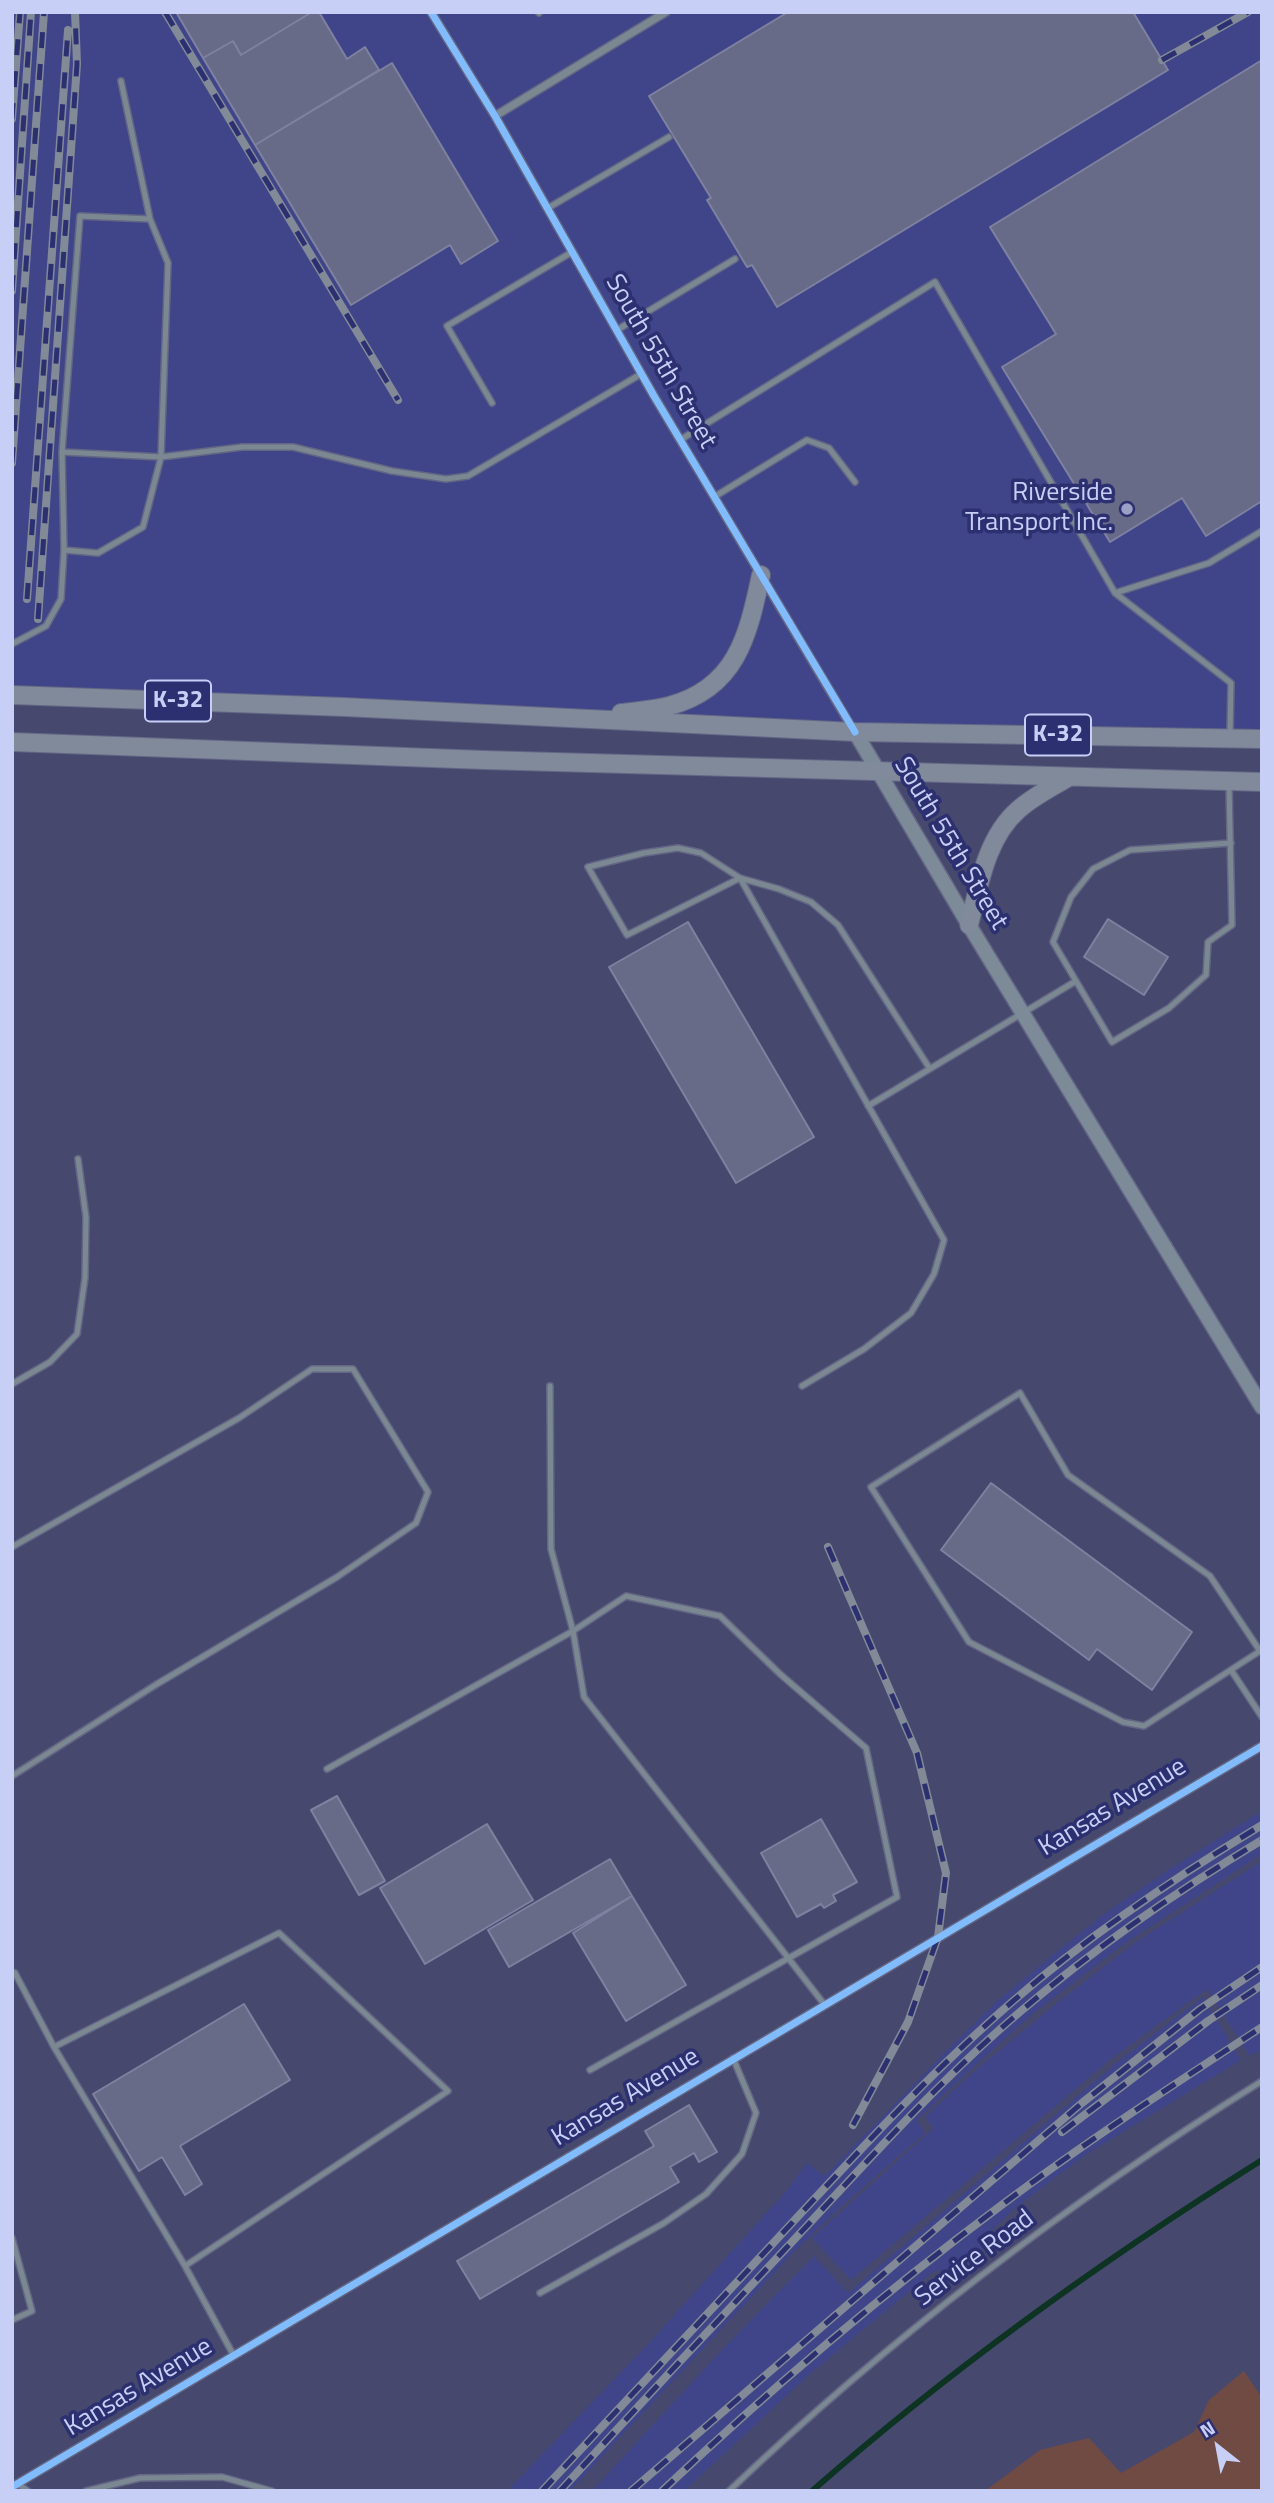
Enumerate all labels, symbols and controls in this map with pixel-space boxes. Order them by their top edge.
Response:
street label: South 55th Street [598,270,722,454]
place label: Riverside Transport Inc. [965,478,1113,540]
marker: Riverside Transport Inc. [1119,501,1135,517]
road number: K-32 [145,680,211,722]
road number: K-32 [1025,714,1091,756]
street label: South 55th Street [886,752,1014,936]
street label: Kansas Avenue [1034,1752,1192,1864]
street label: Kansas Avenue [547,2042,705,2154]
street label: Service Road [909,2204,1041,2314]
street label: Kansas Avenue [60,2332,218,2444]
north arrow [1183,2412,1253,2482]
text: N [1194,2413,1220,2444]

